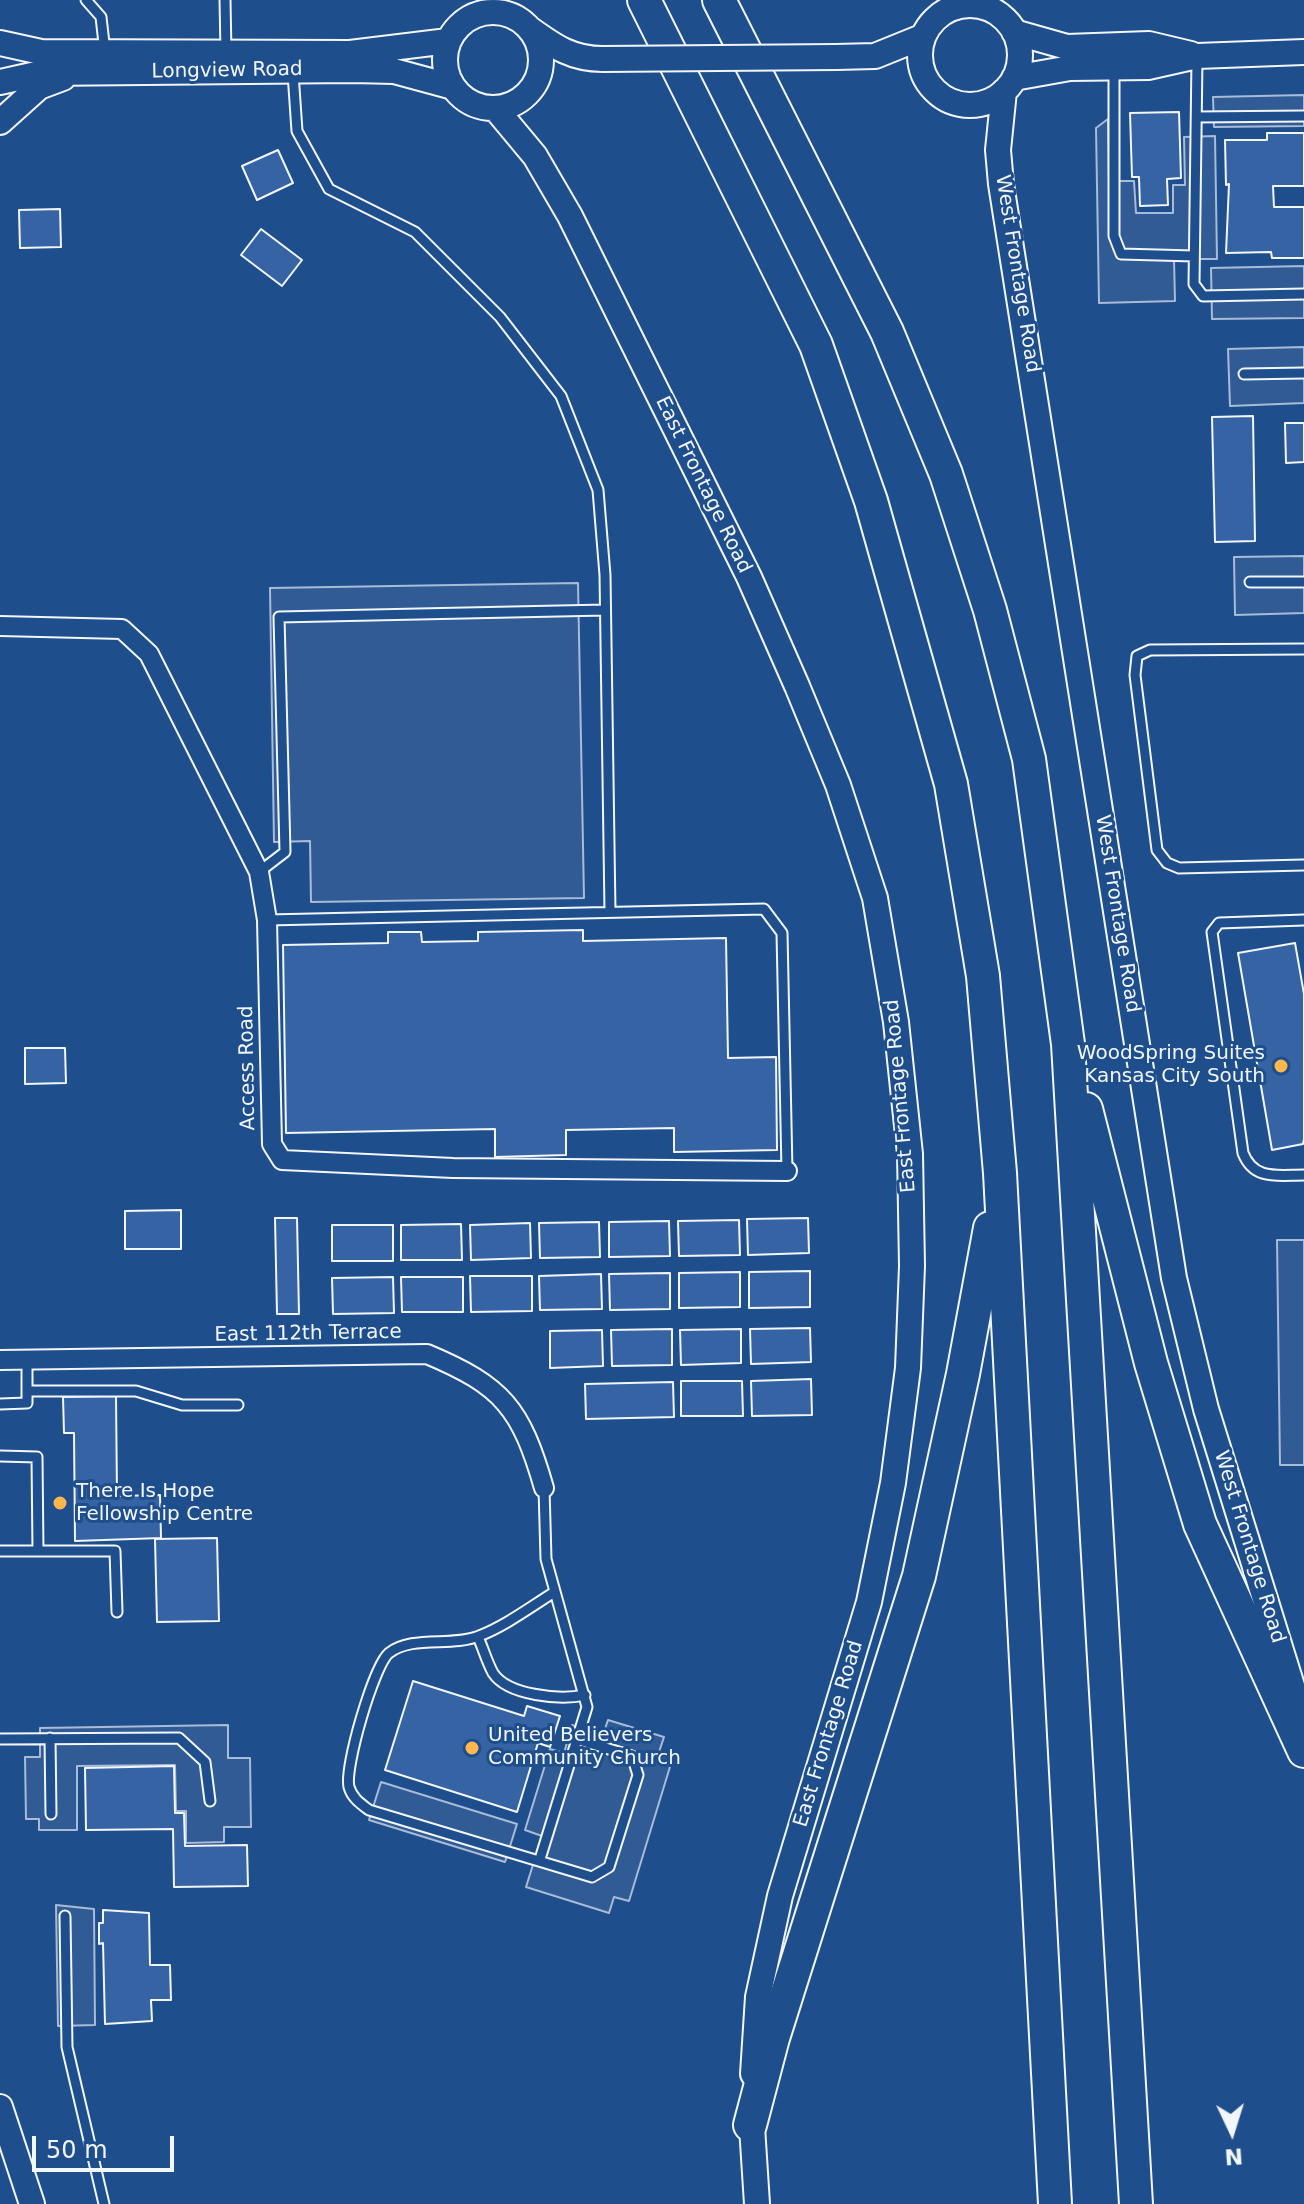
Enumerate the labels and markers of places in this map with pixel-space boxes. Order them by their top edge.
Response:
place label: WoodSpring Suites Kansas City South [1077,1042,1265,1089]
marker: WoodSpring Suites Kansas City South [1272,1057,1290,1075]
place label: There Is Hope Fellowship Centre [76,1480,253,1527]
marker: There Is Hope Fellowship Centre [51,1494,69,1512]
place label: United Believers Community Church [488,1724,681,1771]
marker: United Believers Community Church [463,1739,481,1757]

